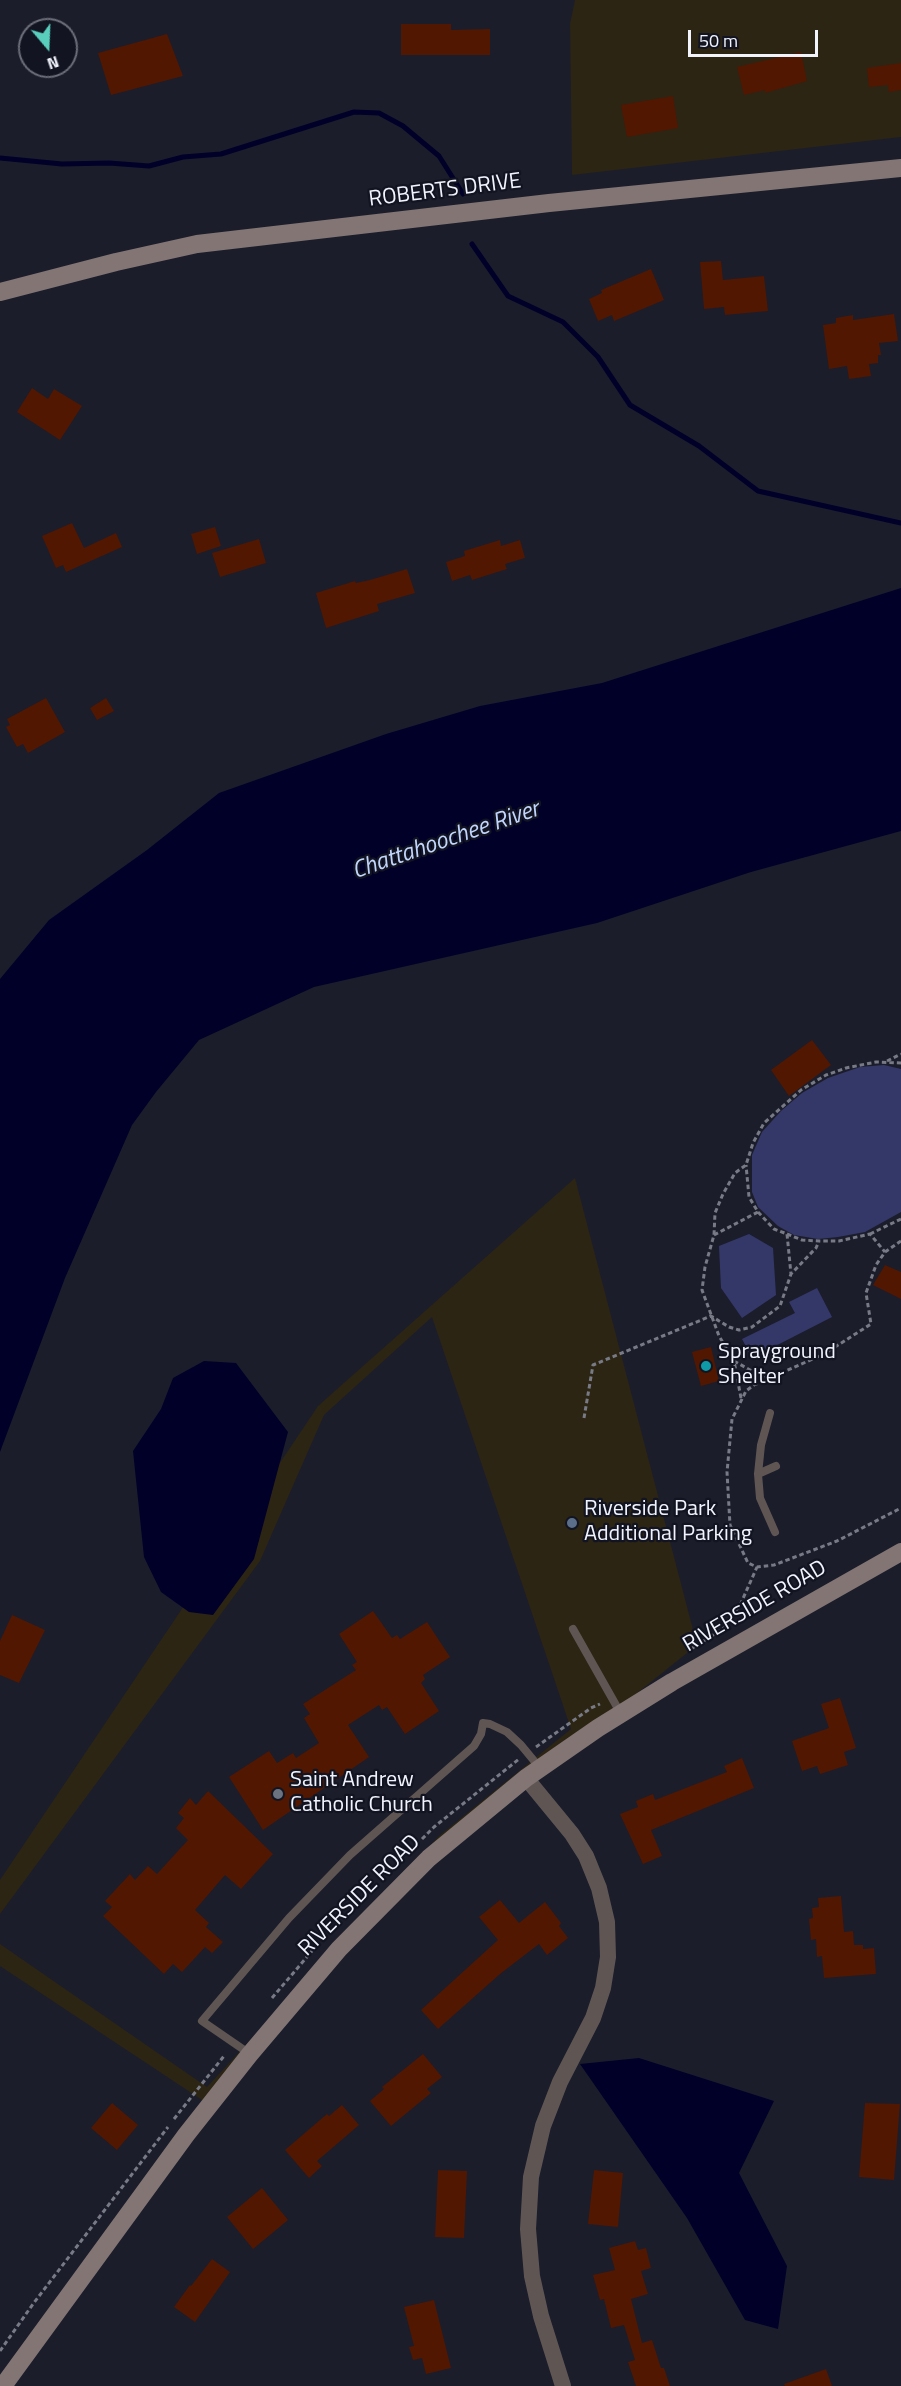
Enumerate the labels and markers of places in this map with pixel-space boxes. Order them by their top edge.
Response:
place label: Sprayground Shelter [718,1340,836,1392]
marker: Sprayground Shelter [699,1359,713,1373]
place label: Riverside Park Additional Parking [584,1497,752,1548]
marker: Riverside Park Additional Parking [565,1516,579,1530]
place label: Saint Andrew Catholic Church [290,1768,433,1820]
marker: Saint Andrew Catholic Church [271,1787,285,1801]

